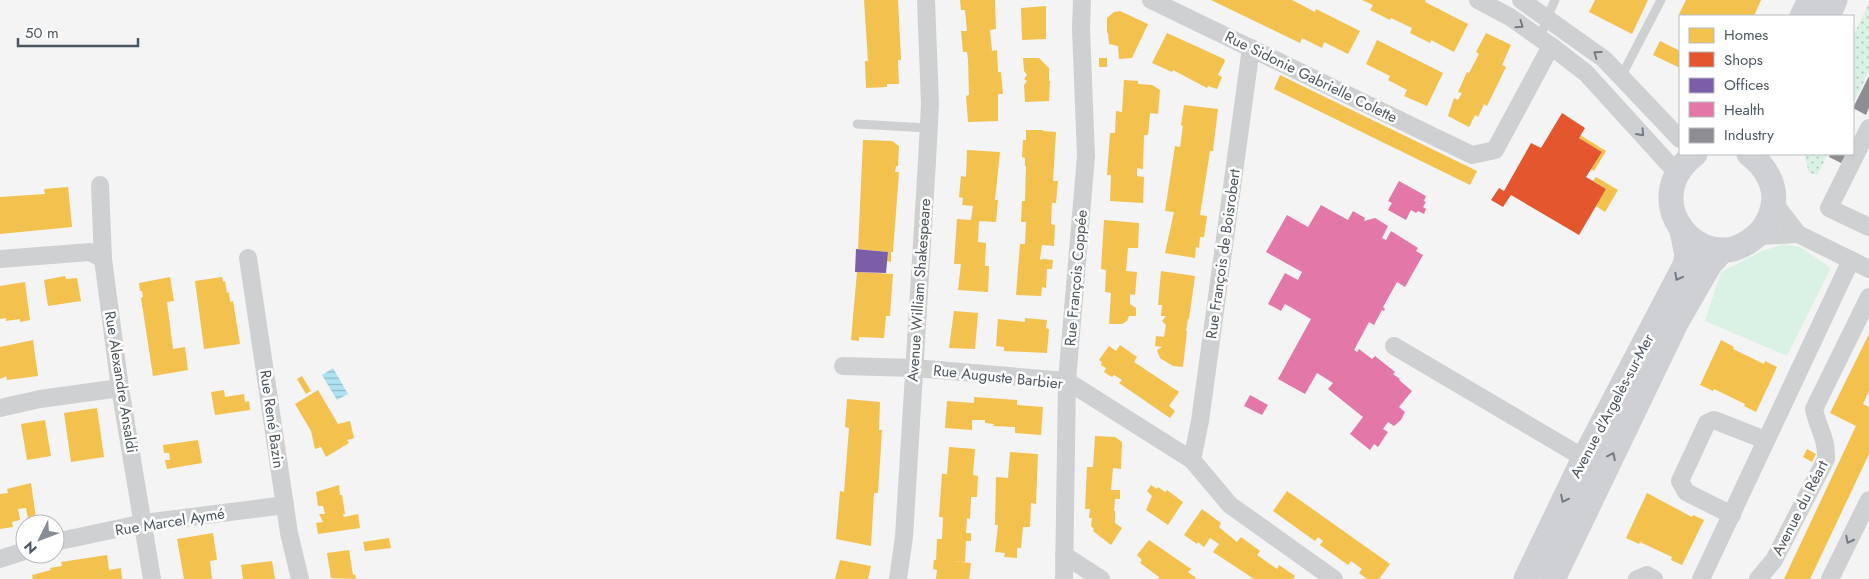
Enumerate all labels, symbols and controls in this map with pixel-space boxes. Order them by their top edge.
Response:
scale bar [18,15,138,47]
legend [1679,15,1854,155]
one-way arrow [1515,19,1524,28]
text: 50 m [25,22,59,44]
text: Homes [1724,24,1768,46]
street label: Rue Sidonie Gabrielle Colette [1221,26,1401,128]
text: Shops [1724,49,1763,71]
one-way arrow [1593,51,1603,60]
text: Offices [1724,74,1769,96]
text: Health [1724,99,1765,121]
text: Industry [1724,124,1774,146]
one-way arrow [1635,127,1644,136]
street label: Rue François de Boisrobert [1200,167,1246,340]
street label: Avenue William Shakespeare [902,197,936,382]
street label: Rue François Coppée [1059,209,1093,347]
one-way arrow [1674,272,1684,281]
street label: Rue Alexandre Ansaldi [99,309,143,455]
street label: Avenue d'Argelès-sur-Mer [1565,329,1660,482]
street label: Rue Auguste Barbier [932,359,1065,395]
street label: Rue René Bazin [254,368,290,470]
one-way arrow [1606,452,1616,461]
street label: Avenue du Réart [1767,456,1834,559]
one-way arrow [1560,494,1570,503]
street label: Rue Marcel Aymé [114,502,227,542]
north arrow [15,514,65,564]
one-way arrow [1845,535,1855,544]
text: N [19,537,41,559]

